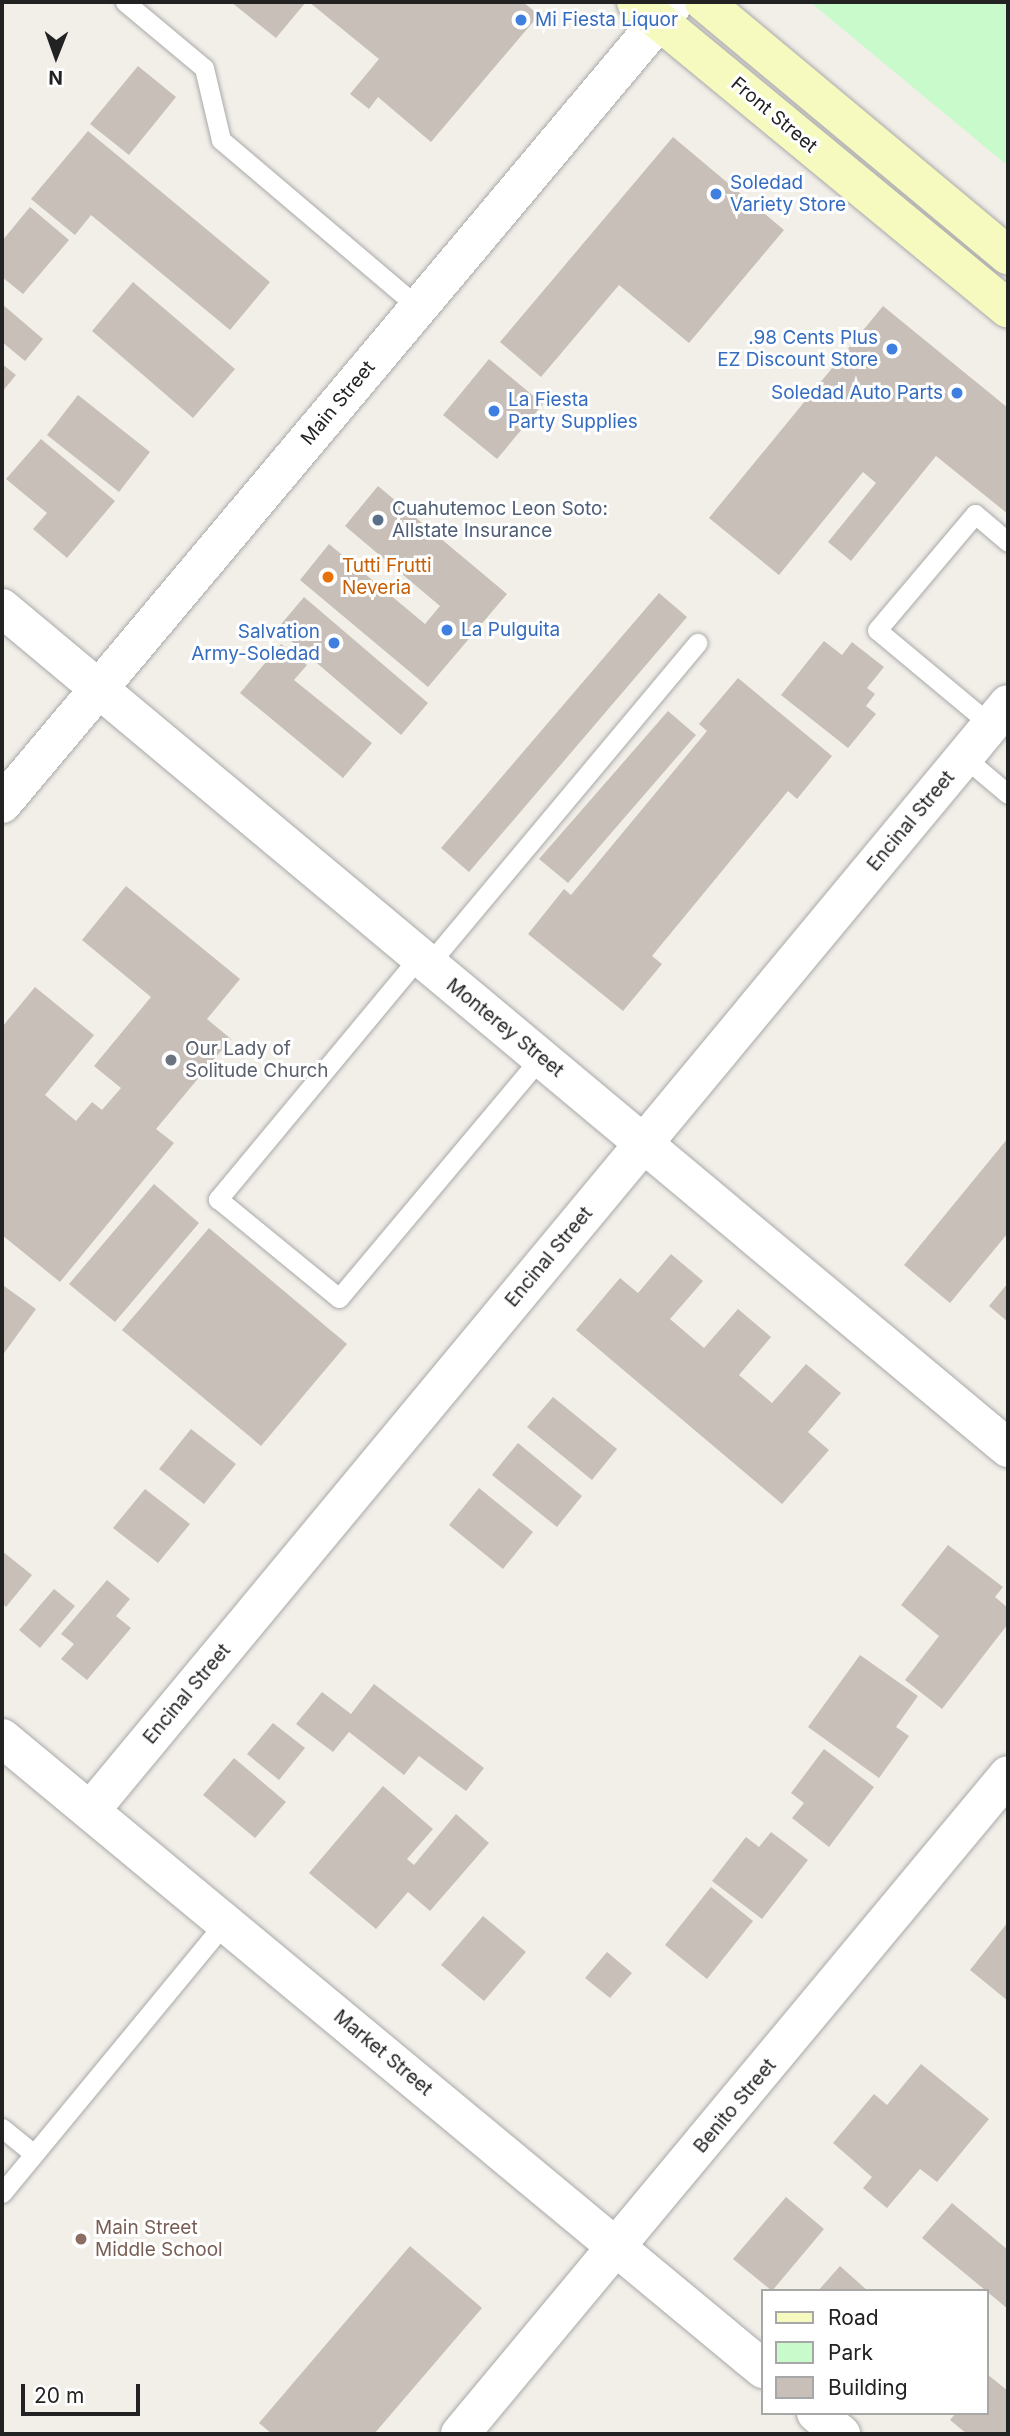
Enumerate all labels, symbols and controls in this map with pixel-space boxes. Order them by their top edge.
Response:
place label: Mi Fiesta Liquor [535,9,678,31]
marker: Mi Fiesta Liquor [513,12,529,28]
north arrow [21,21,91,91]
text: N [48,66,63,89]
street label: Front Street [726,72,822,158]
place label: Soledad Variety Store [730,172,846,216]
marker: Soledad Variety Store [708,186,724,202]
place label: .98 Cents Plus EZ Discount Store [717,327,878,371]
marker: .98 Cents Plus EZ Discount Store [884,341,900,357]
street label: Main Street [296,356,380,450]
place label: Soledad Auto Parts [771,382,943,404]
marker: Soledad Auto Parts [949,385,965,401]
place label: La Fiesta Party Supplies [508,389,638,433]
marker: La Fiesta Party Supplies [486,403,502,419]
place label: Cuahutemoc Leon Soto: Allstate Insurance [392,498,608,542]
marker: Cuahutemoc Leon Soto: Allstate Insurance [370,512,386,528]
place label: Tutti Frutti Neveria [342,555,432,599]
marker: Tutti Frutti Neveria [320,569,336,585]
place label: La Pulguita [461,619,560,641]
place label: Salvation Army-Soledad [191,621,320,665]
marker: La Pulguita [439,622,455,638]
marker: Salvation Army-Soledad [326,635,342,651]
street label: Encinal Street [863,766,959,876]
street label: Monterey Street [442,974,568,1082]
place label: Our Lady of Solitude Church [185,1038,329,1082]
marker: Our Lady of Solitude Church [163,1052,179,1068]
street label: Encinal Street [501,1202,597,1312]
street label: Encinal Street [139,1639,235,1749]
street label: Market Street [329,2005,437,2101]
street label: Benito Street [689,2054,781,2158]
place label: Main Street Middle School [95,2217,223,2261]
marker: Main Street Middle School [73,2231,89,2247]
legend [762,2289,989,2415]
text: Road [828,2305,879,2330]
text: Park [828,2340,873,2365]
scale bar [24,2370,144,2414]
text: Building [828,2375,908,2400]
text: 20 m [34,2383,84,2408]

